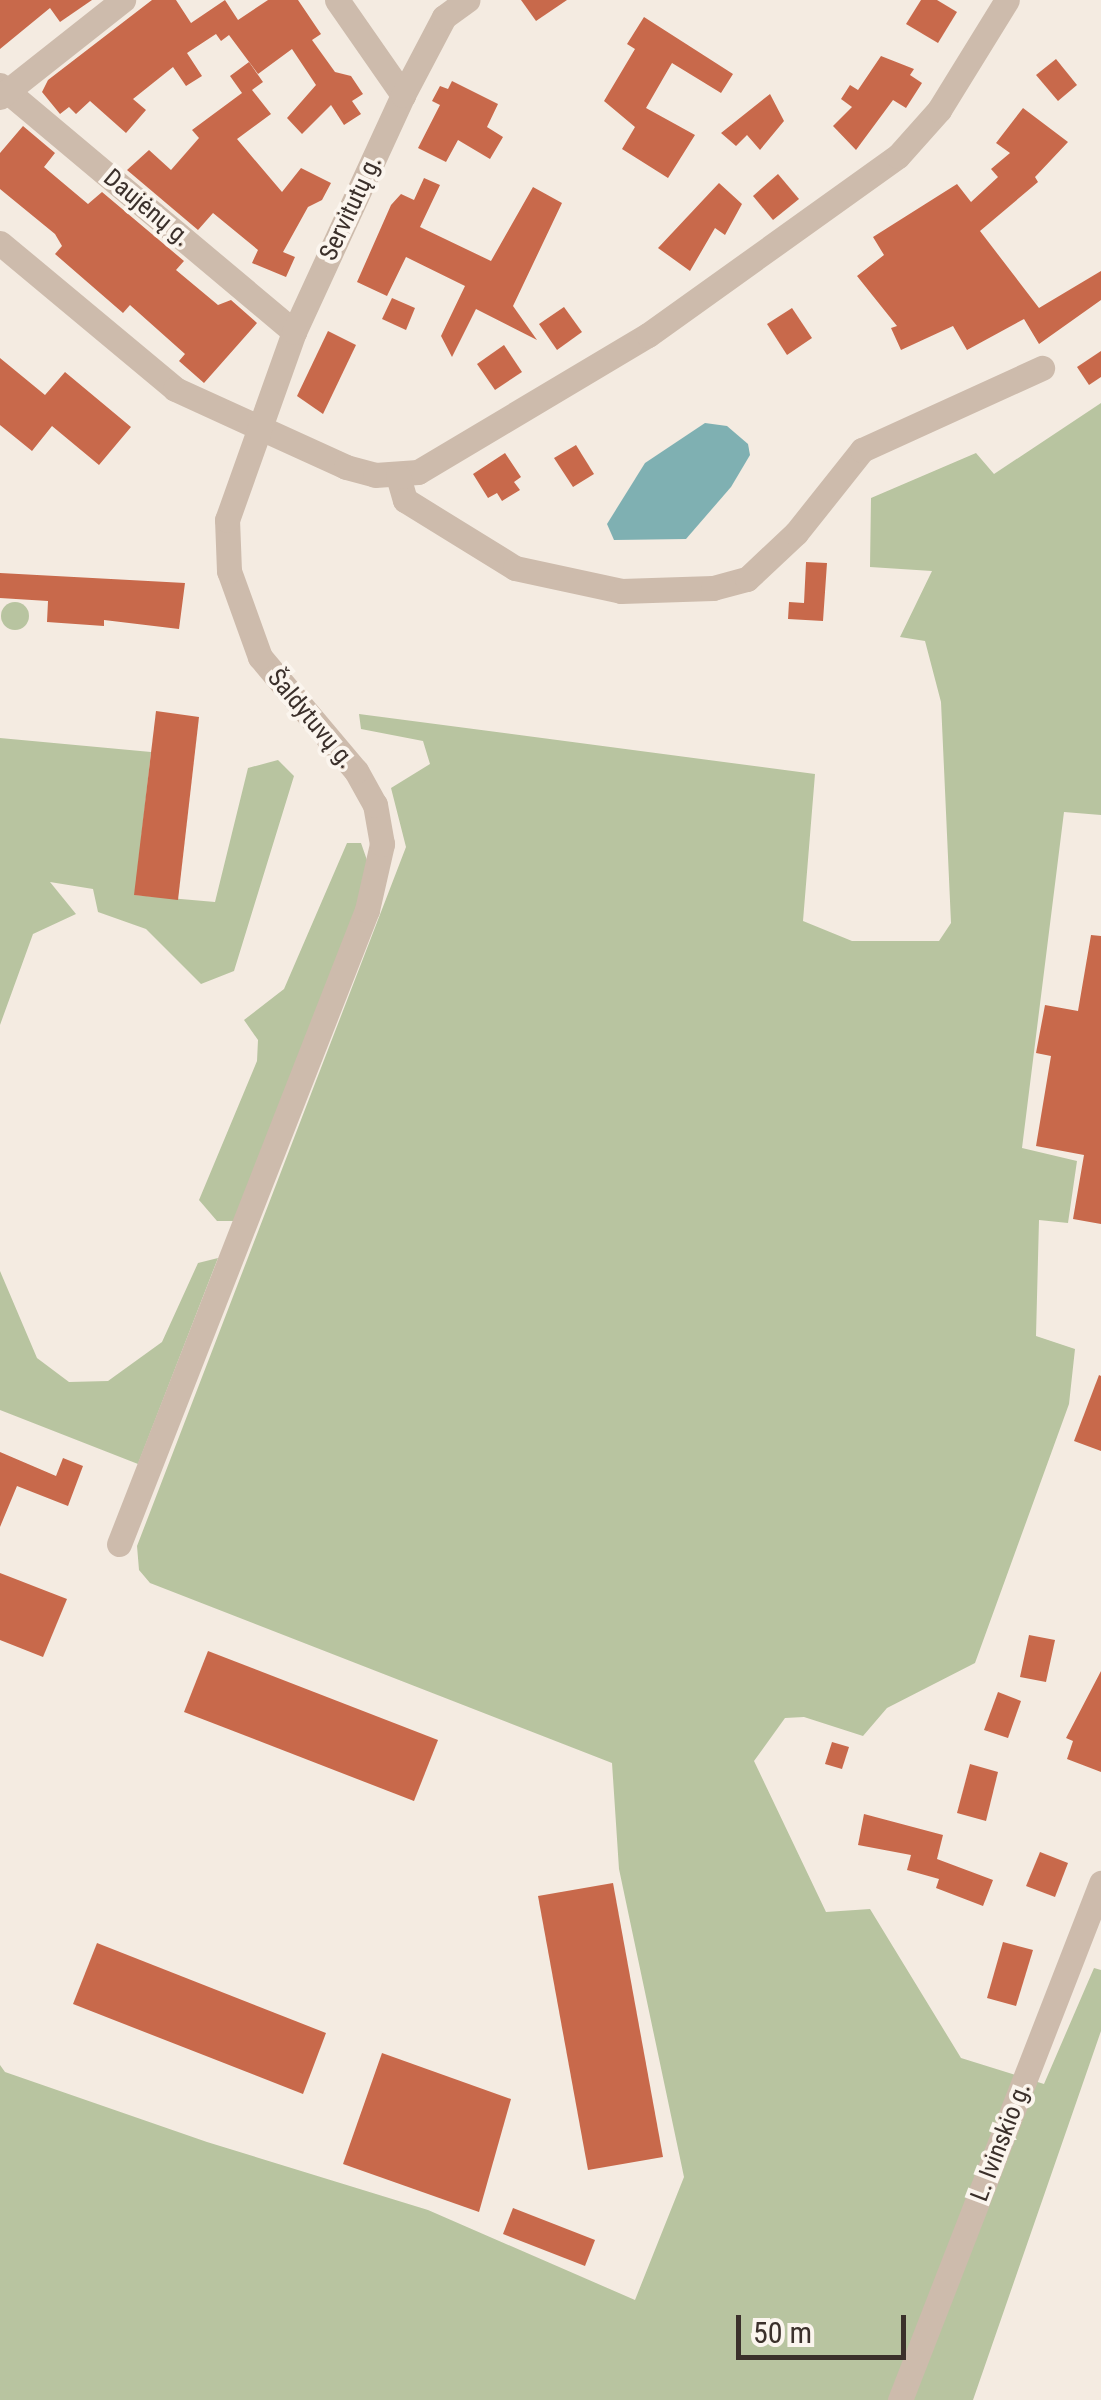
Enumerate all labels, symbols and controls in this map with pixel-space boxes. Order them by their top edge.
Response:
street label: Servitutų g. [314,151,388,265]
street label: Daujėnų g. [97,163,197,253]
street label: Šaldytuvų g. [261,663,361,775]
street label: L. Ivinskio g. [965,2078,1037,2206]
scale bar [741,2295,911,2357]
text: 50 m [753,2315,812,2350]

